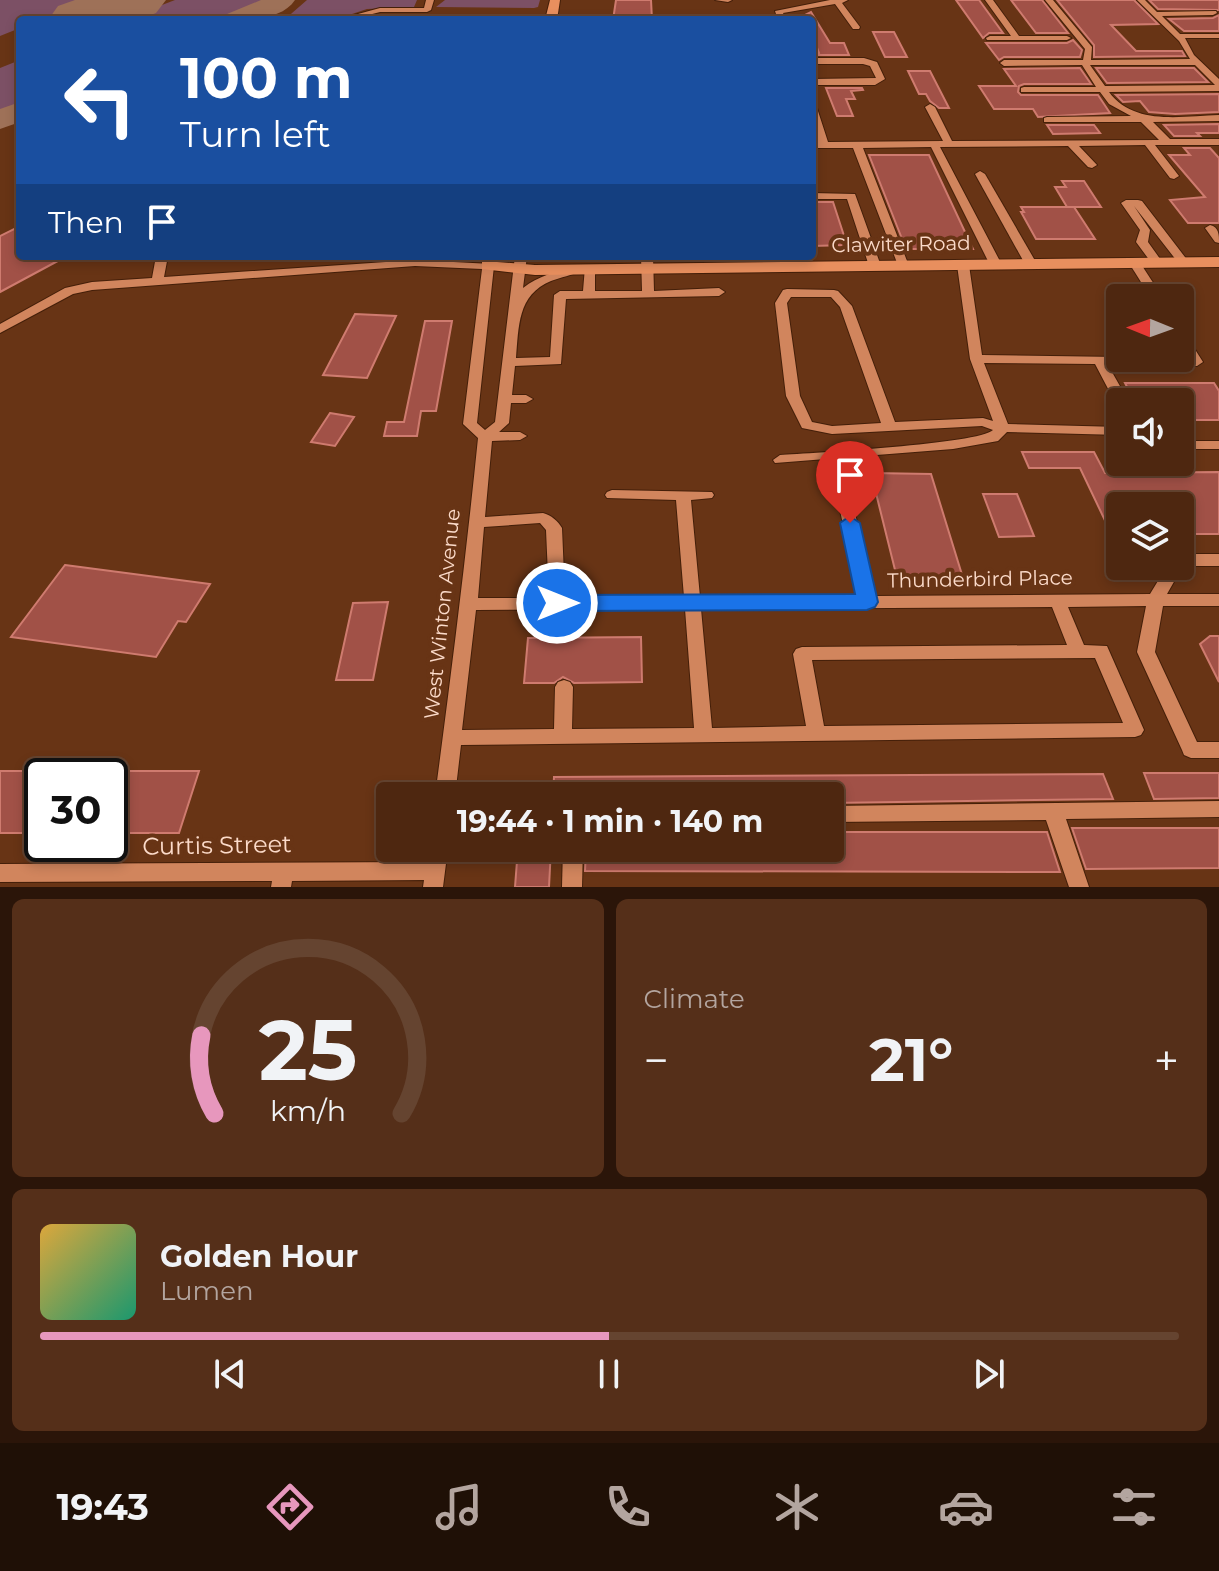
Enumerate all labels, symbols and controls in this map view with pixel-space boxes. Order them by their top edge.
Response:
text: 100 m [180,44,353,112]
icon: left [48,48,152,152]
text: Turn left [180,112,331,156]
icon: arrive [140,200,184,244]
text: Then [48,204,124,241]
street label: Clawiter Road [831,231,971,257]
north arrow [1106,284,1194,372]
map controls [1106,284,1194,580]
button: sound [1106,388,1194,476]
pin [816,441,884,523]
icon: arrive [828,453,872,497]
button: layers [1106,492,1194,580]
street label: West Winton Avenue [419,508,465,720]
position arrow [515,561,599,645]
street label: Thunderbird Place [887,565,1073,593]
speed limit sign: 30 [24,758,128,862]
text: 19:44 · 1 min · 140 m [457,803,763,840]
street label: Curtis Street [142,829,292,861]
text: Climate [644,983,745,1015]
text: 25 [258,999,357,1101]
text: 21° [869,1023,953,1096]
text: − [644,1033,669,1087]
text: + [1154,1033,1179,1087]
text: km/h [270,1093,346,1128]
text: Golden Hour [160,1238,358,1275]
text: Lumen [160,1275,253,1307]
icon: previous [208,1352,252,1396]
icon: pause [587,1352,631,1396]
icon: next [967,1352,1011,1396]
icon: directions [262,1479,318,1535]
icon: music [431,1479,487,1535]
icon: phone [600,1479,656,1535]
icon: climate [769,1479,825,1535]
icon: car [938,1479,994,1535]
icon: filters [1106,1479,1162,1535]
text: 19:43 [56,1485,149,1529]

